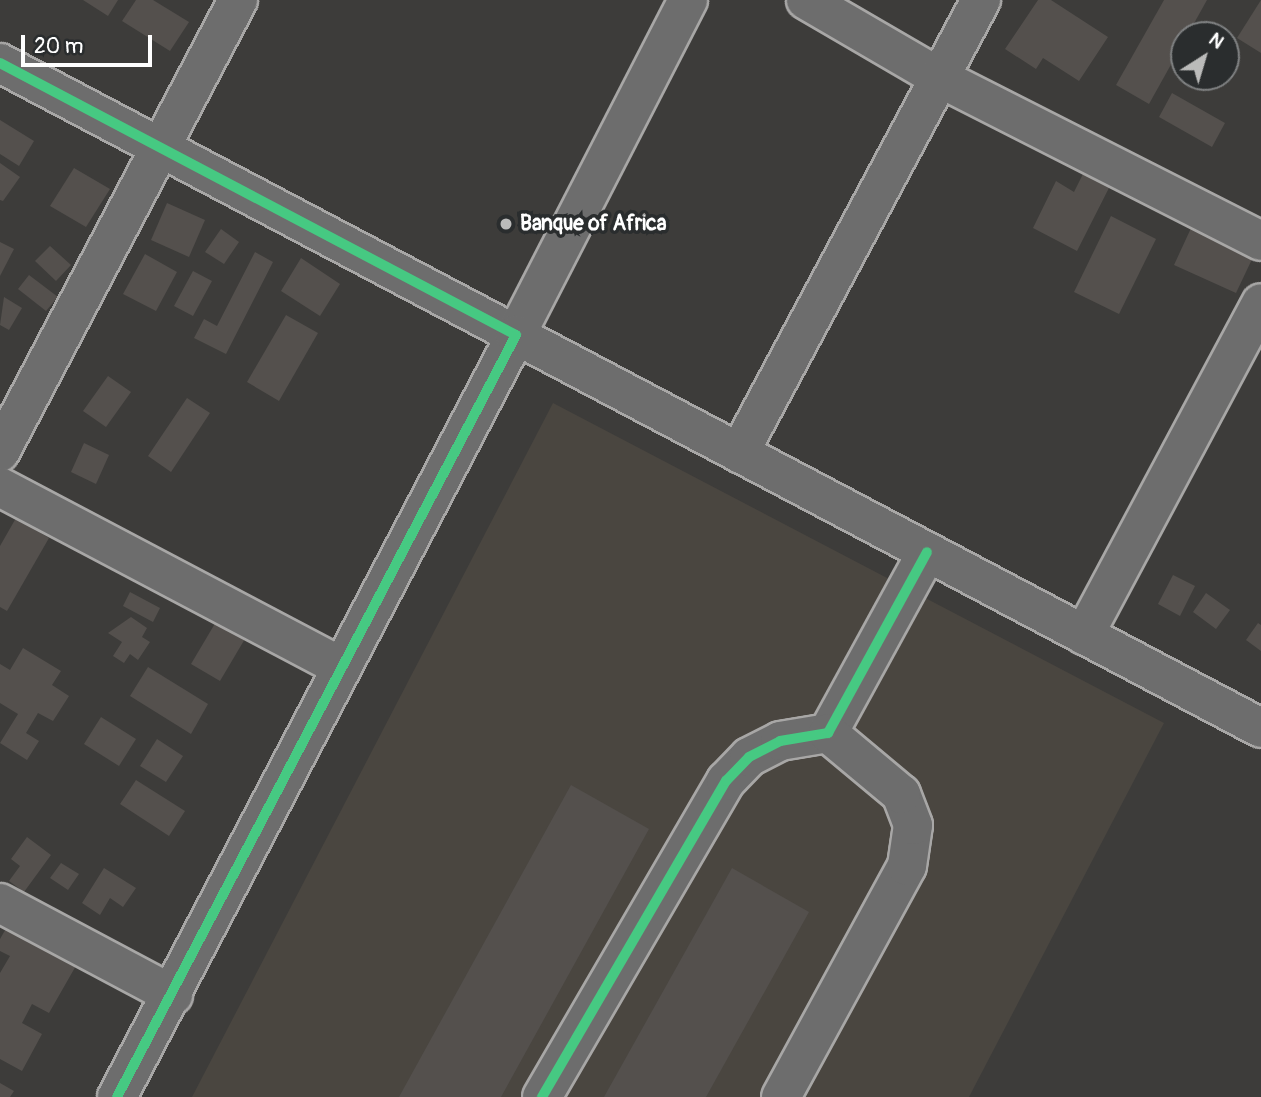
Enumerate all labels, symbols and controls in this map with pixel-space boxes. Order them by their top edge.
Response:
scale bar [24,21,156,65]
north arrow [1170,21,1240,91]
text: N [1204,27,1229,54]
text: 20 m [34,33,83,60]
place label: Banque of Africa [520,211,666,237]
marker: Banque of Africa [498,216,514,232]

